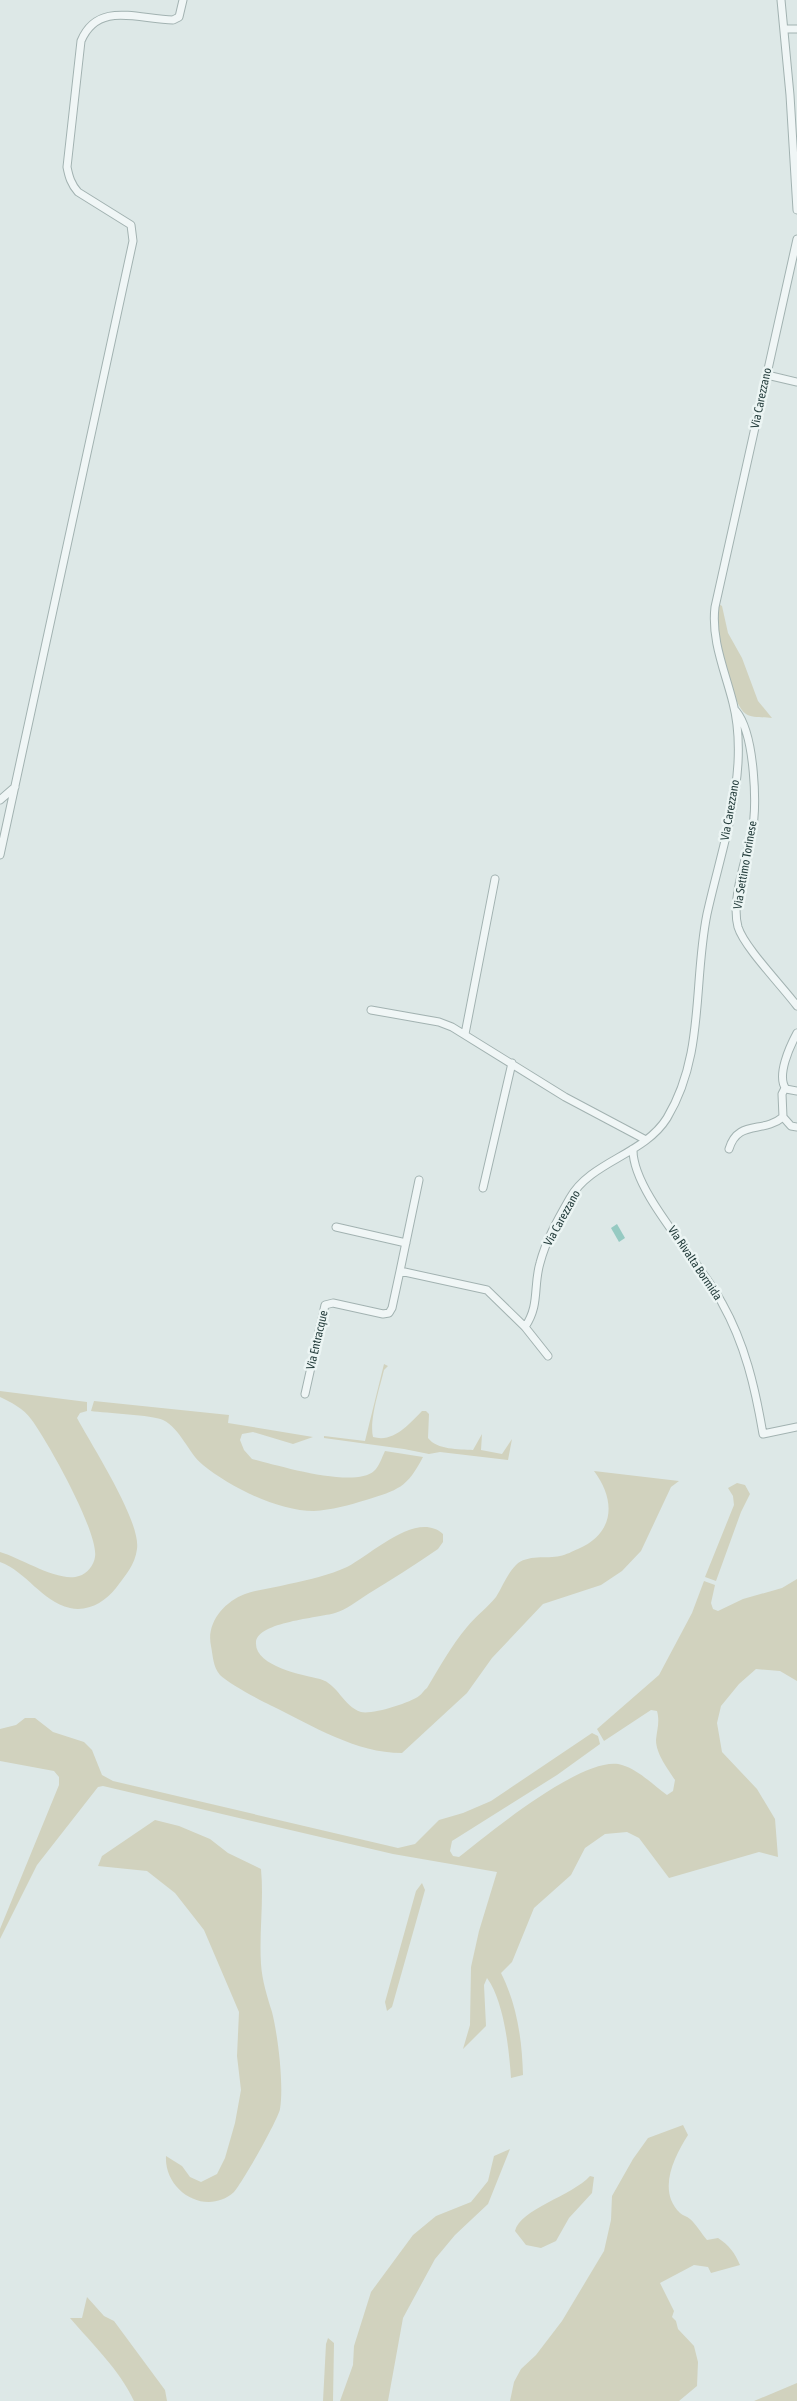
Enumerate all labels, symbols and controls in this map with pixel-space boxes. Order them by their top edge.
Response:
street label: Via Carezzano [748,366,774,430]
street label: Via Carezzano [718,778,742,842]
street label: Via Settimo Torinese [730,820,760,910]
street label: Via Carezzano [541,1187,583,1248]
street label: Via Rivalta Bormida [665,1223,725,1303]
street label: Via Entracque [303,1309,331,1371]

